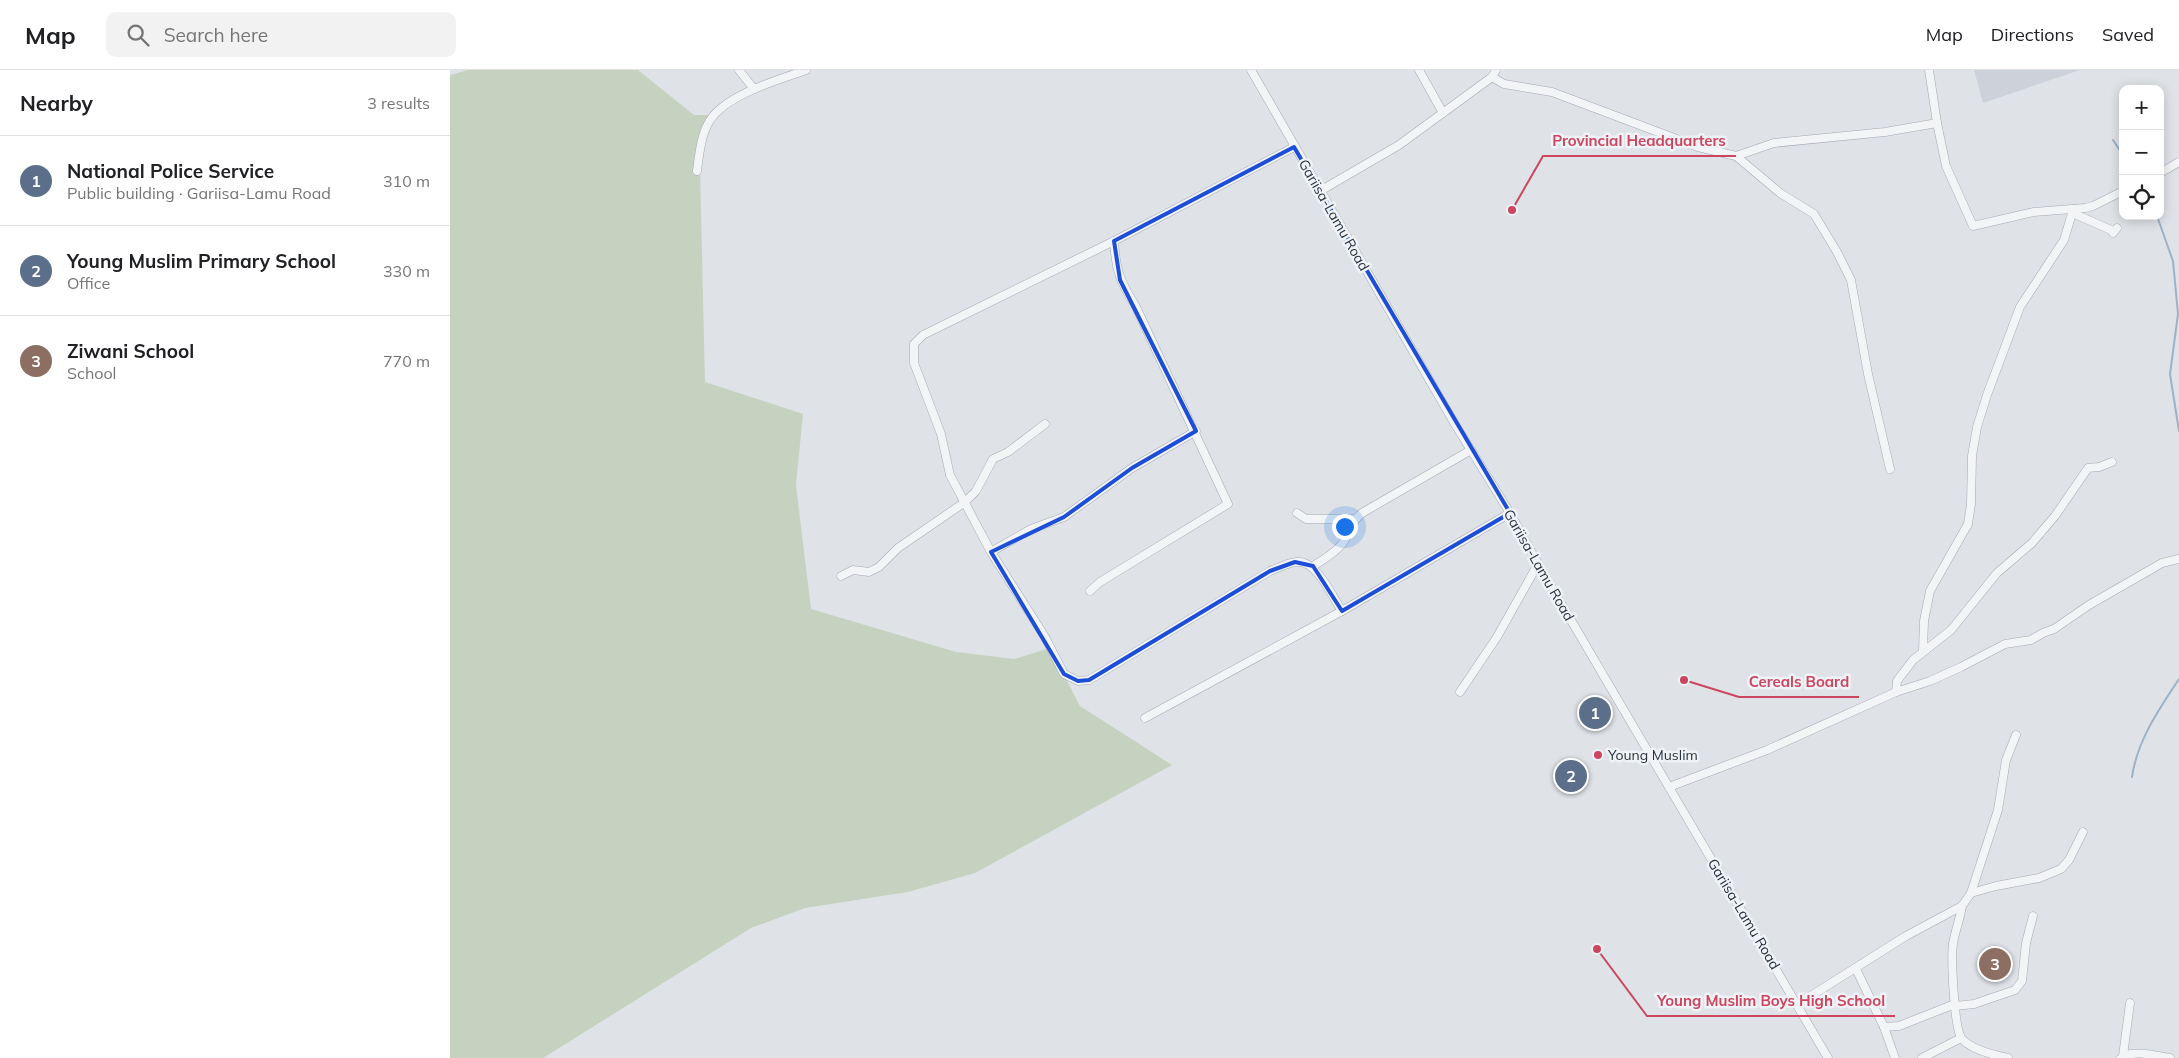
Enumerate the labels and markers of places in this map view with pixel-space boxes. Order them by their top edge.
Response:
callout: Provincial Headquarters [1543,126,1736,156]
callout: Cereals Board [1739,667,1859,697]
pin: 1 [1579,694,1611,732]
place label: Young Muslim [1607,746,1698,764]
marker: Young Muslim [1592,749,1604,761]
pin: 2 [1555,757,1587,795]
pin: 3 [1979,945,2011,983]
callout: Young Muslim Boys High School [1647,986,1895,1016]

